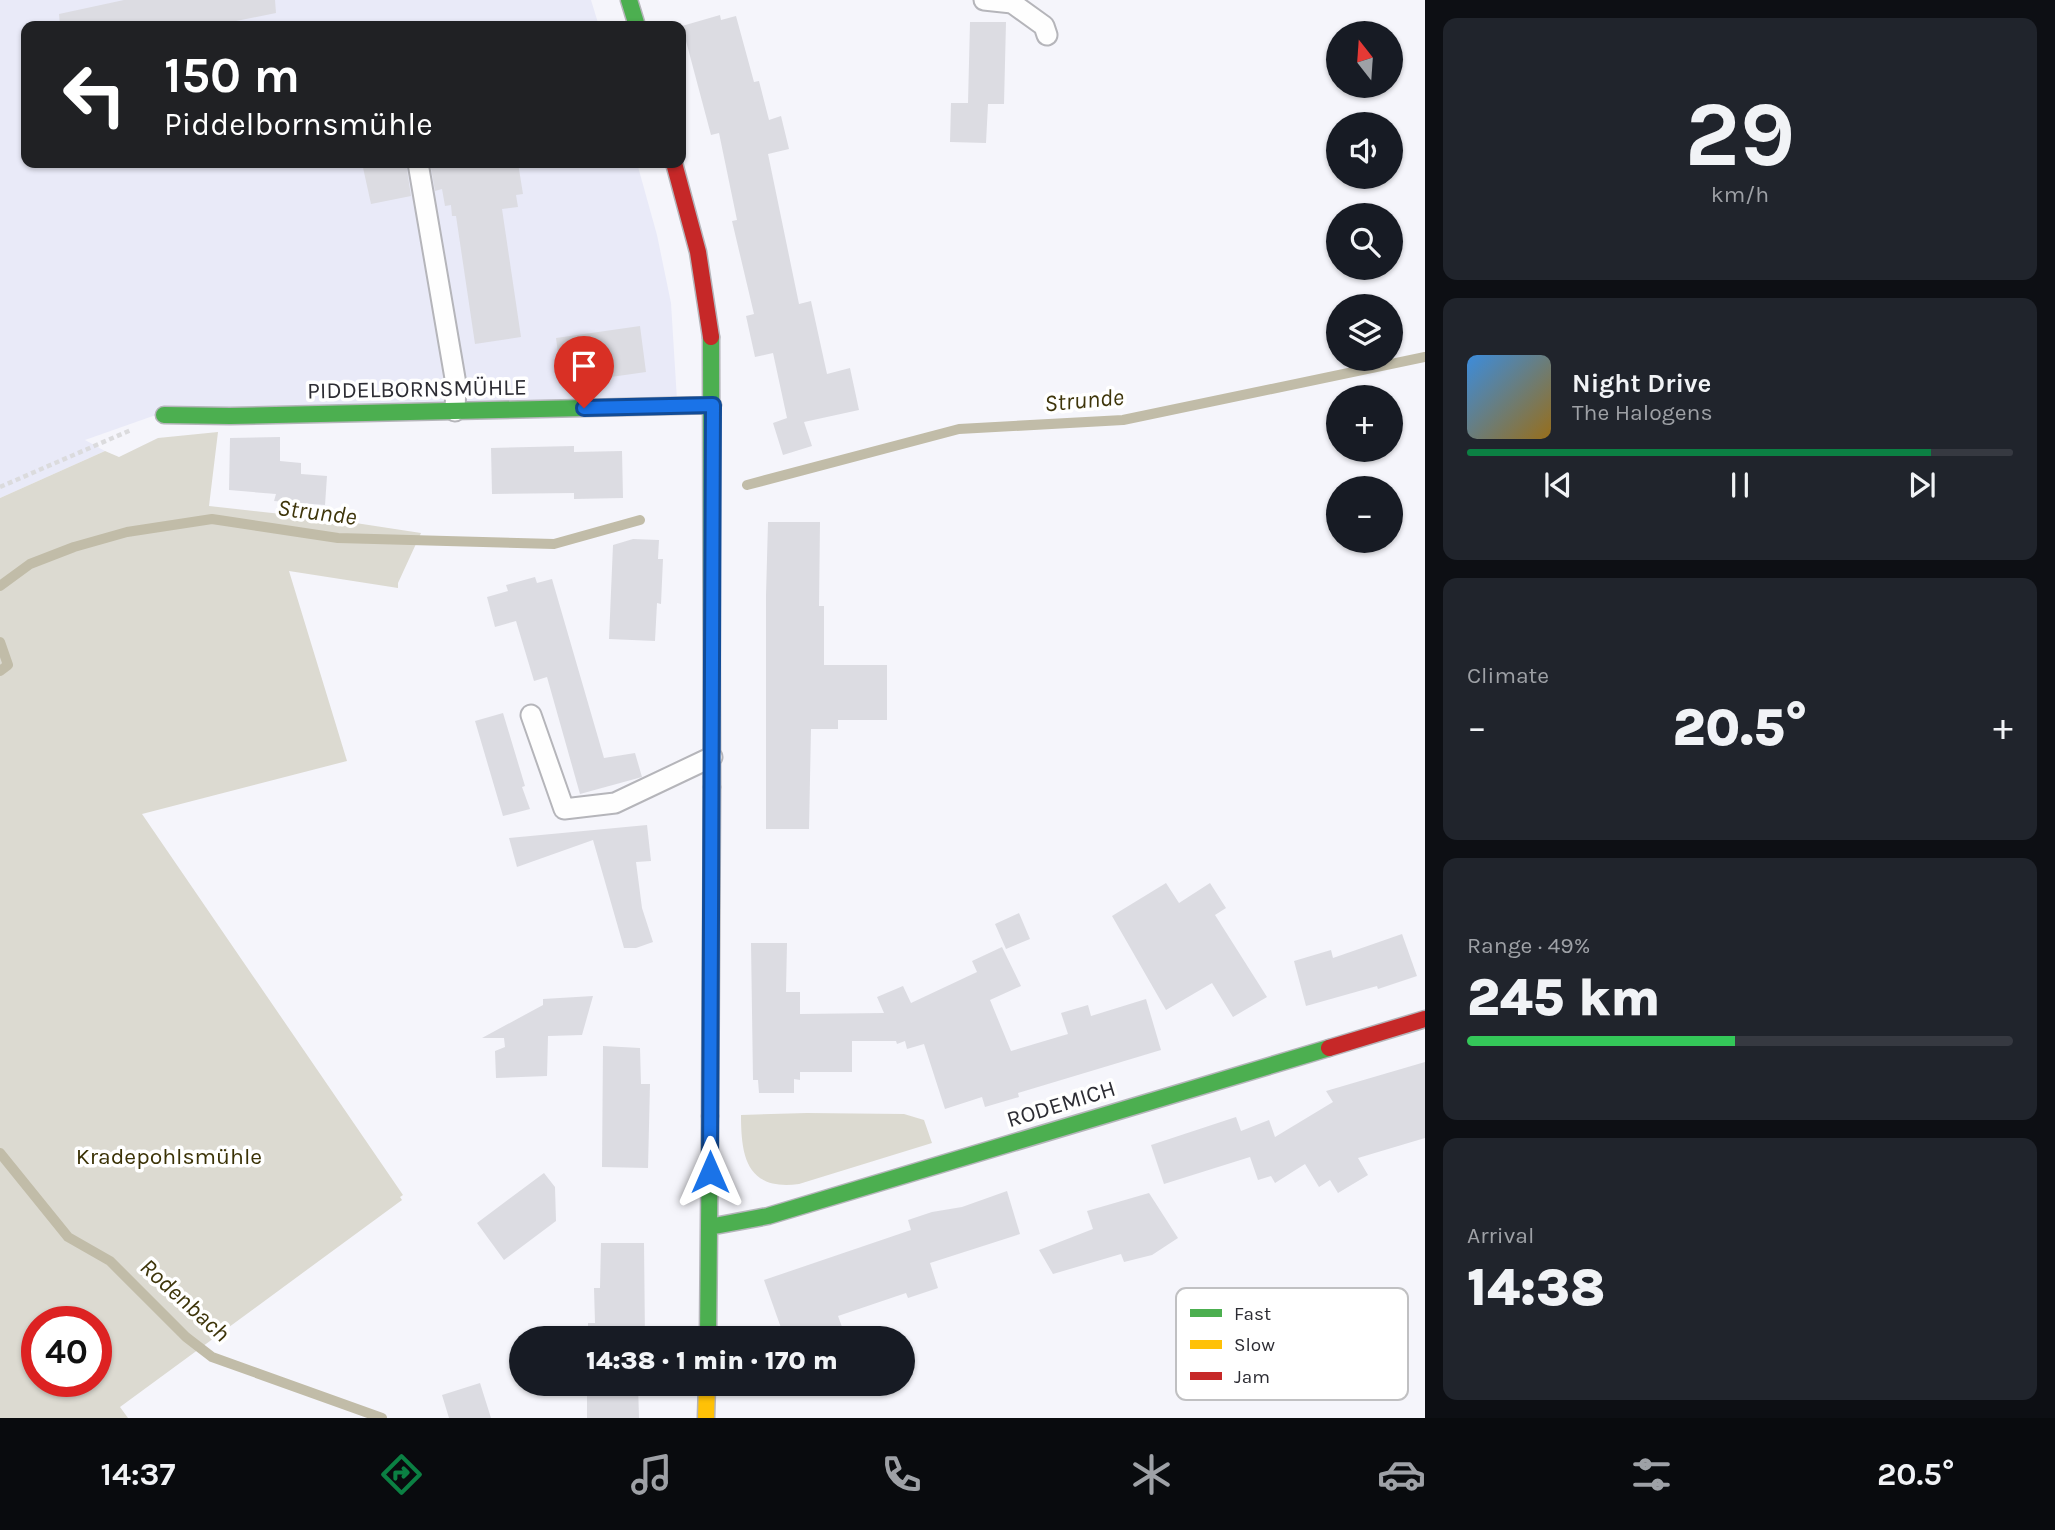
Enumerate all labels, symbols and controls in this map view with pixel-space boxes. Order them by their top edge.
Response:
north arrow [1326,21,1404,98]
map controls [1326,21,1403,553]
text: 150 m [164,47,300,104]
icon: left [49,49,140,140]
text: 29 [1685,82,1795,188]
text: Piddelbornsmühle [164,106,433,143]
button: sound [1326,112,1403,189]
text: km/h [1711,181,1769,208]
button: search [1326,203,1403,280]
button: layers [1326,294,1403,371]
pin [554,336,614,408]
icon: arrive [565,347,603,385]
text: Night Drive [1572,368,1711,399]
street label: PIDDELBORNSMÜHLE [307,374,527,404]
water label: Strunde [1043,383,1125,417]
button: + [1326,385,1403,462]
text: The Halogens [1572,399,1712,426]
icon: previous [1539,466,1577,504]
icon: pause [1721,466,1759,504]
icon: next [1903,466,1941,504]
button: − [1326,476,1403,553]
water label: Strunde [276,493,358,531]
text: Climate [1467,662,1549,689]
text: 20.5° [1672,697,1808,758]
text: − [1467,705,1487,750]
text: + [1993,705,2013,750]
text: Range · 49% [1467,932,1590,959]
text: 245 km [1467,967,1660,1028]
street label: RODEMICH [1003,1075,1119,1133]
position arrow [673,1135,747,1209]
park label: Kradepohlsmühle [76,1143,262,1170]
text: Arrival [1467,1222,1534,1249]
water label: Rodenbach [134,1252,236,1348]
text: 14:38 [1467,1257,1605,1318]
legend [1176,1288,1408,1400]
text: Fast [1234,1303,1271,1325]
speed limit sign: 40 [21,1306,112,1397]
text: Slow [1234,1334,1275,1356]
text: 14:38 · 1 min · 170 m [586,1345,838,1376]
text: Jam [1234,1366,1270,1388]
icon: directions [377,1450,426,1499]
icon: music [627,1450,676,1499]
icon: phone [877,1450,926,1499]
icon: climate [1127,1450,1176,1499]
icon: car [1377,1450,1426,1499]
icon: filters [1627,1450,1676,1499]
text: 14:37 [101,1456,175,1493]
text: 20.5° [1877,1456,1954,1493]

